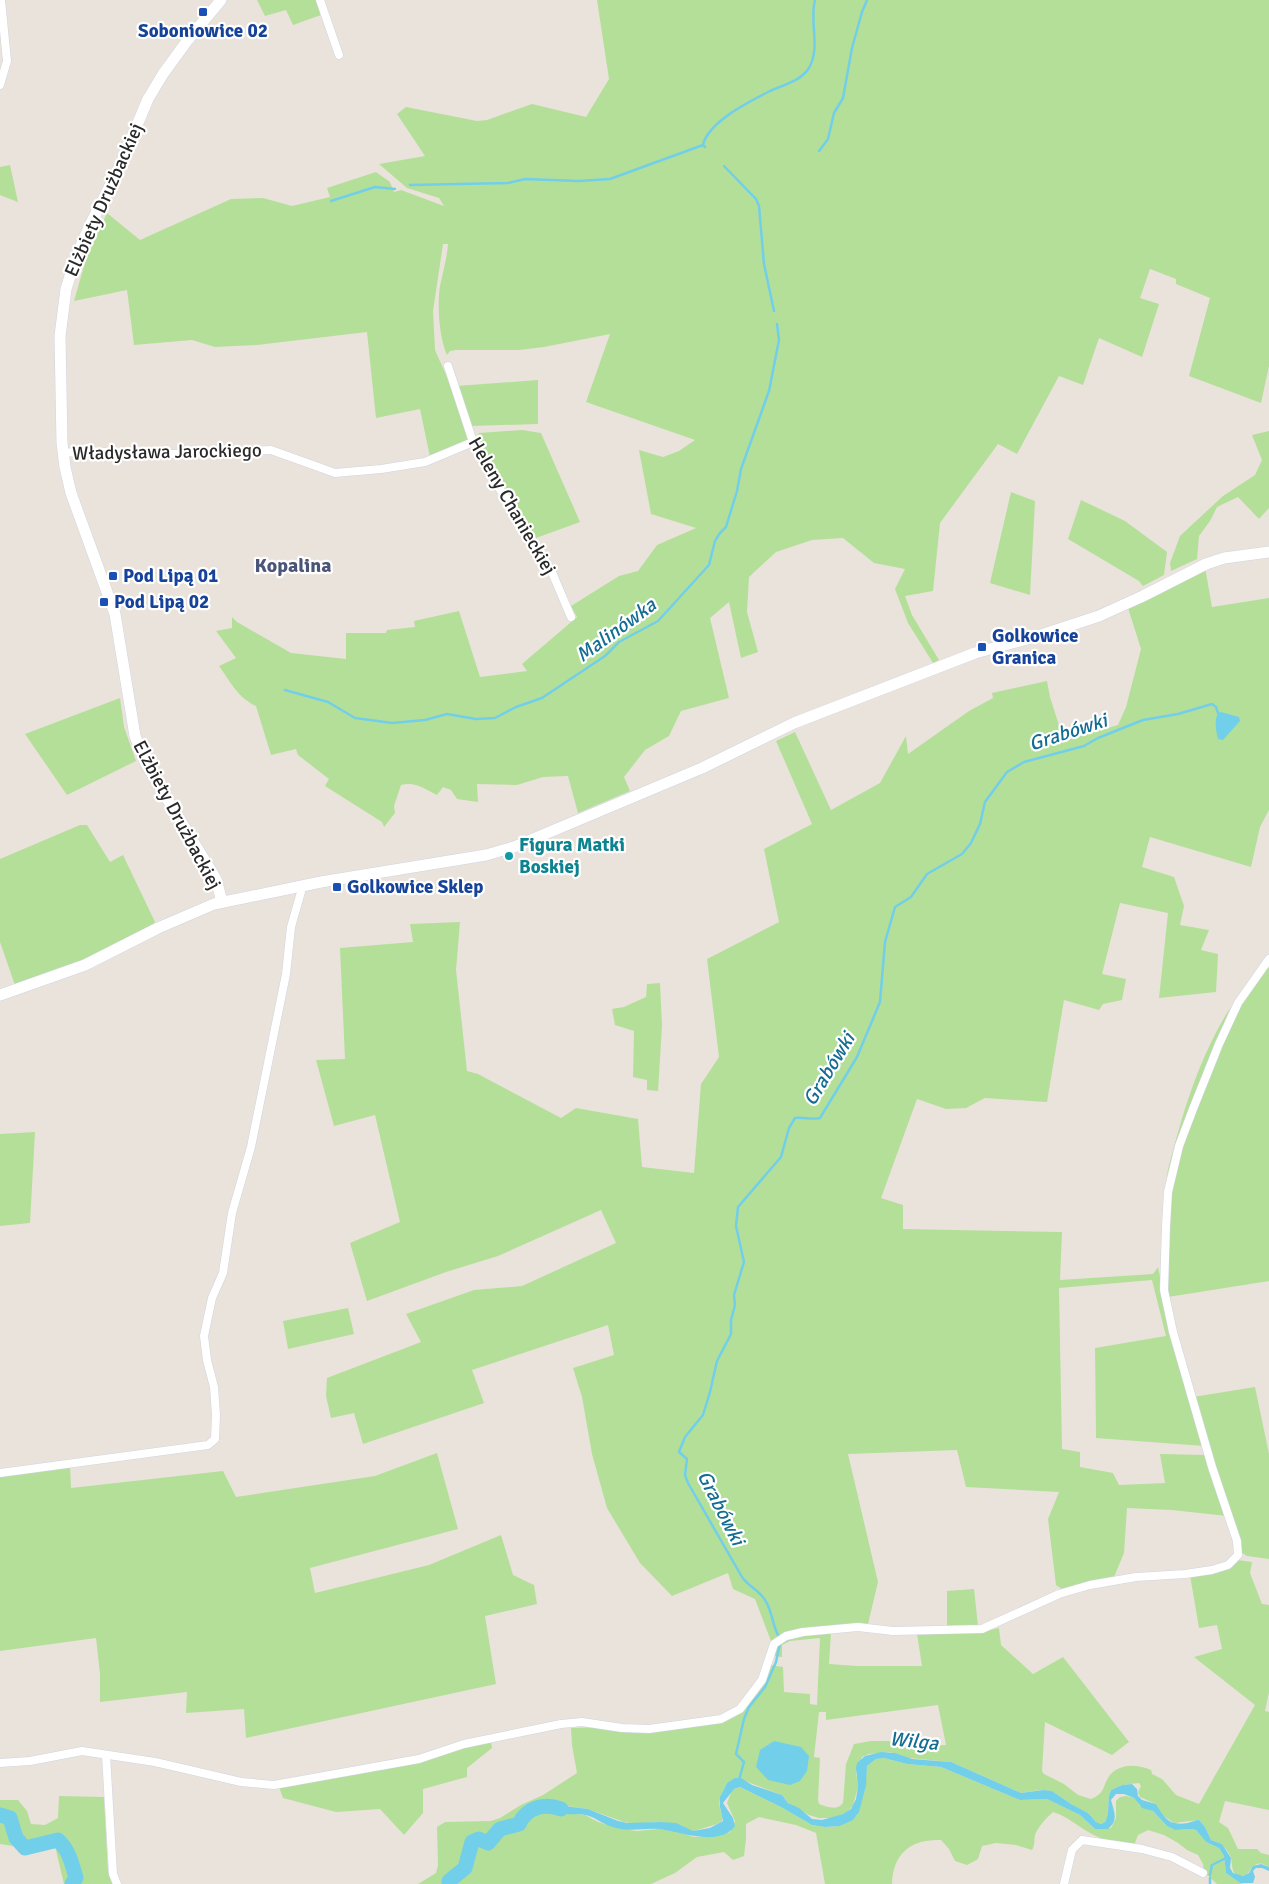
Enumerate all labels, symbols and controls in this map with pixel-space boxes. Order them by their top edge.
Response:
marker: Soboniowice 02 [197,6,209,18]
place label: Soboniowice 02 [138,19,268,43]
street label: Elżbiety Drużbackiej [59,119,149,281]
street label: Heleny Chanieckiej [463,433,561,579]
street label: Władysława Jarockiego [72,438,262,466]
district label: Kopalina [255,553,331,578]
place label: Pod Lipą 01 [123,564,218,588]
marker: Pod Lipą 01 [107,570,119,582]
place label: Pod Lipą 02 [114,590,209,614]
water label: Malinówka [571,592,662,668]
marker: Pod Lipą 02 [98,596,110,608]
place label: Golkowice Granica [992,624,1079,670]
marker: Golkowice Granica [976,641,988,653]
water label: Grabówki [1026,707,1112,756]
street label: Elżbiety Drużbackiej [128,736,226,894]
place label: Figura Matki Boskiej [519,833,625,879]
marker: Figura Matki Boskiej [503,850,515,862]
place label: Golkowice Sklep [347,875,483,899]
marker: Golkowice Sklep [331,881,343,893]
water label: Grabówki [797,1027,861,1110]
water label: Grabówki [692,1466,751,1551]
water label: Wilga [888,1726,940,1756]

